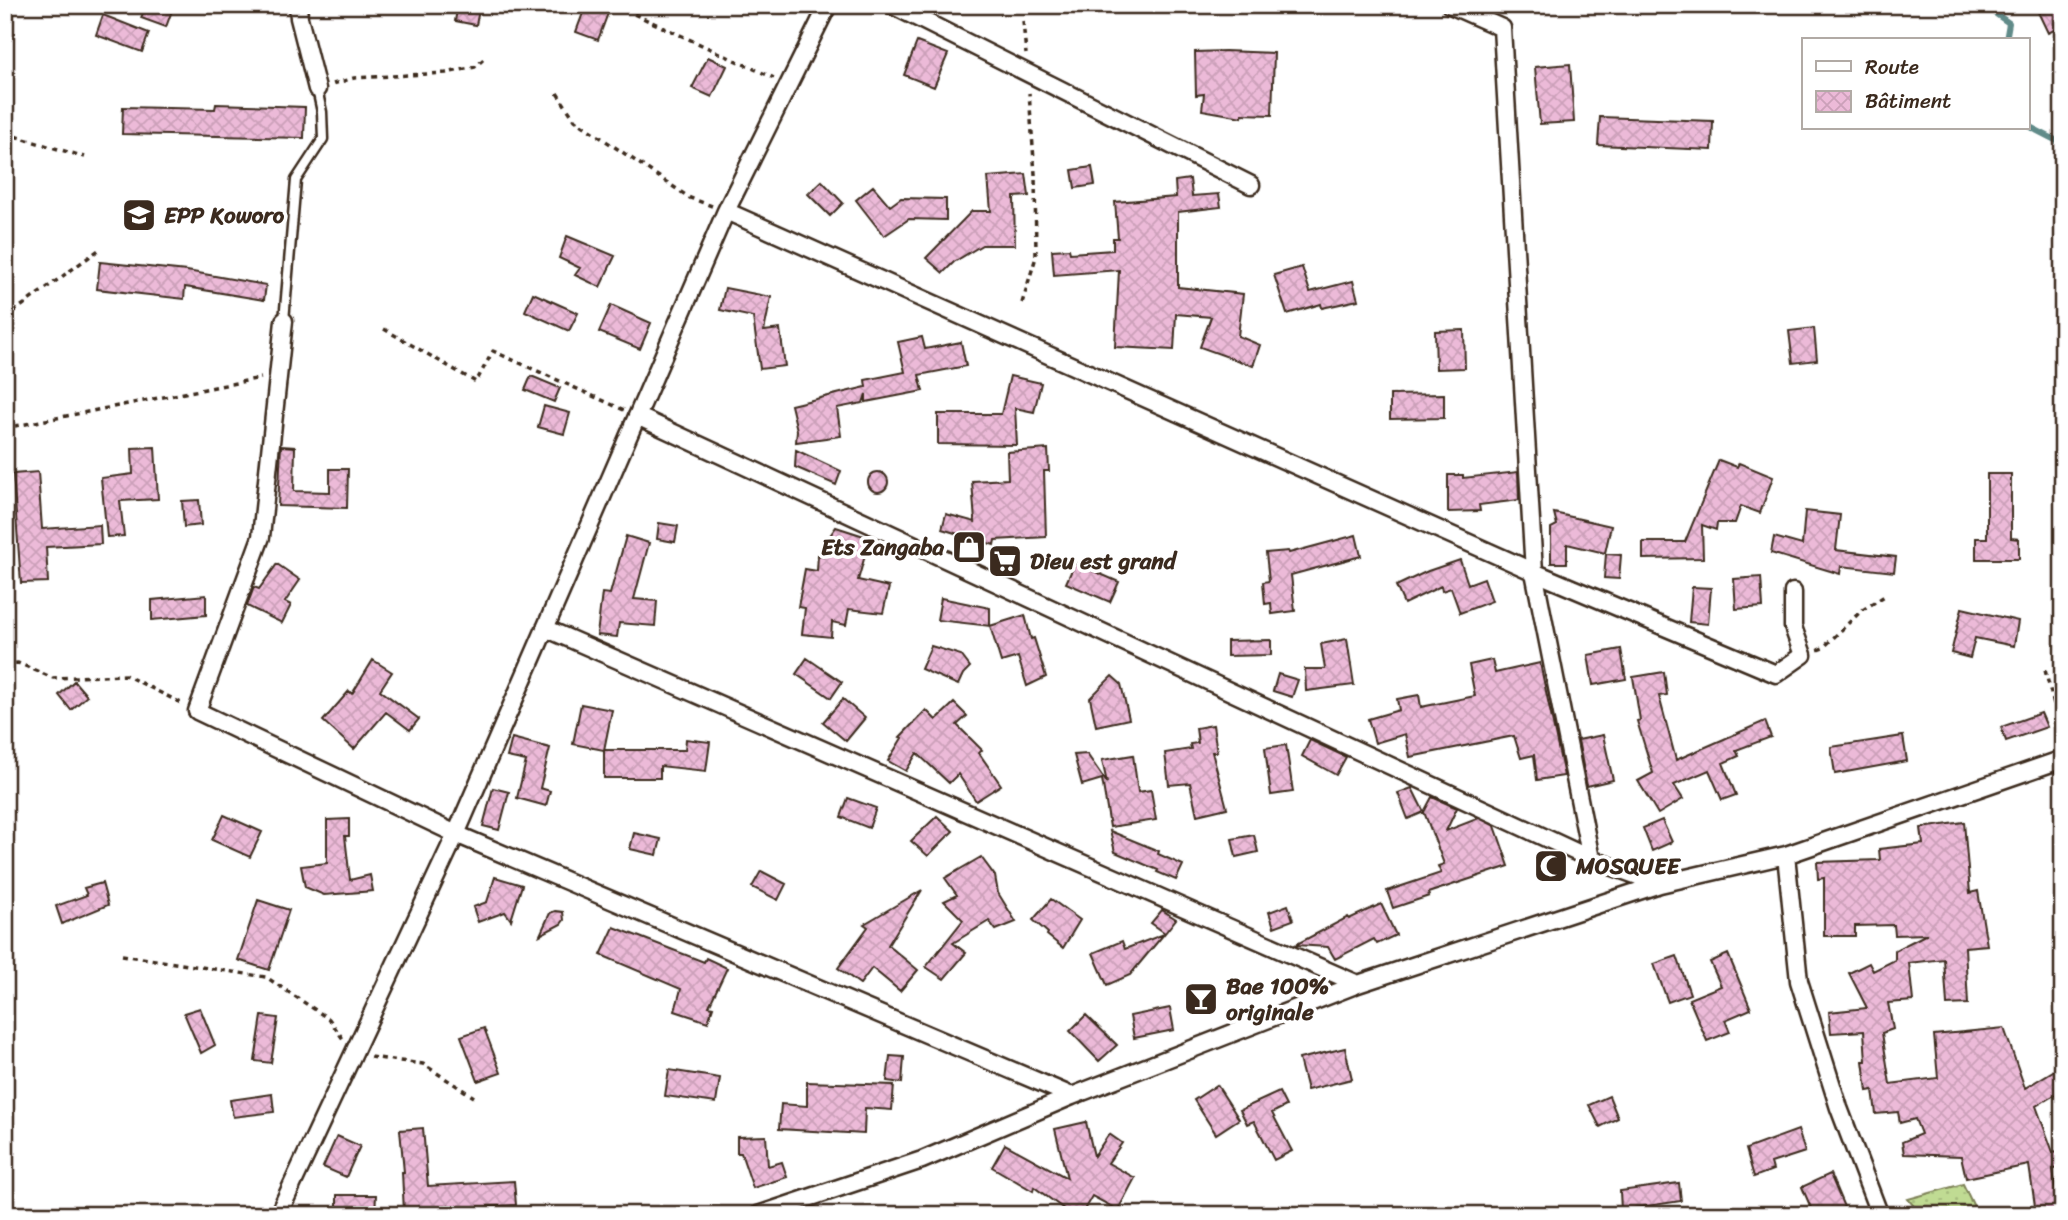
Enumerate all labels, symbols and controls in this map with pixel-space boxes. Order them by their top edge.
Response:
legend [1802,38,2030,130]
text: Route [1865,48,1919,86]
text: Bâtiment [1865,82,1951,120]
place label: EPP Koworo [164,195,285,236]
school or university icon: EPP Koworo [120,196,158,234]
place label: Ets Zangaba [821,527,944,568]
shop icon: Ets Zangaba [950,528,988,566]
place label: Dieu est grand [1030,541,1178,582]
supermarket icon: Dieu est grand [986,542,1024,580]
place label: MOSQUEE [1575,846,1682,887]
mosque icon: MOSQUEE [1532,847,1570,885]
place label: Bae 100% originale [1226,966,1329,1033]
bar icon: Bae 100% originale [1182,980,1220,1018]

